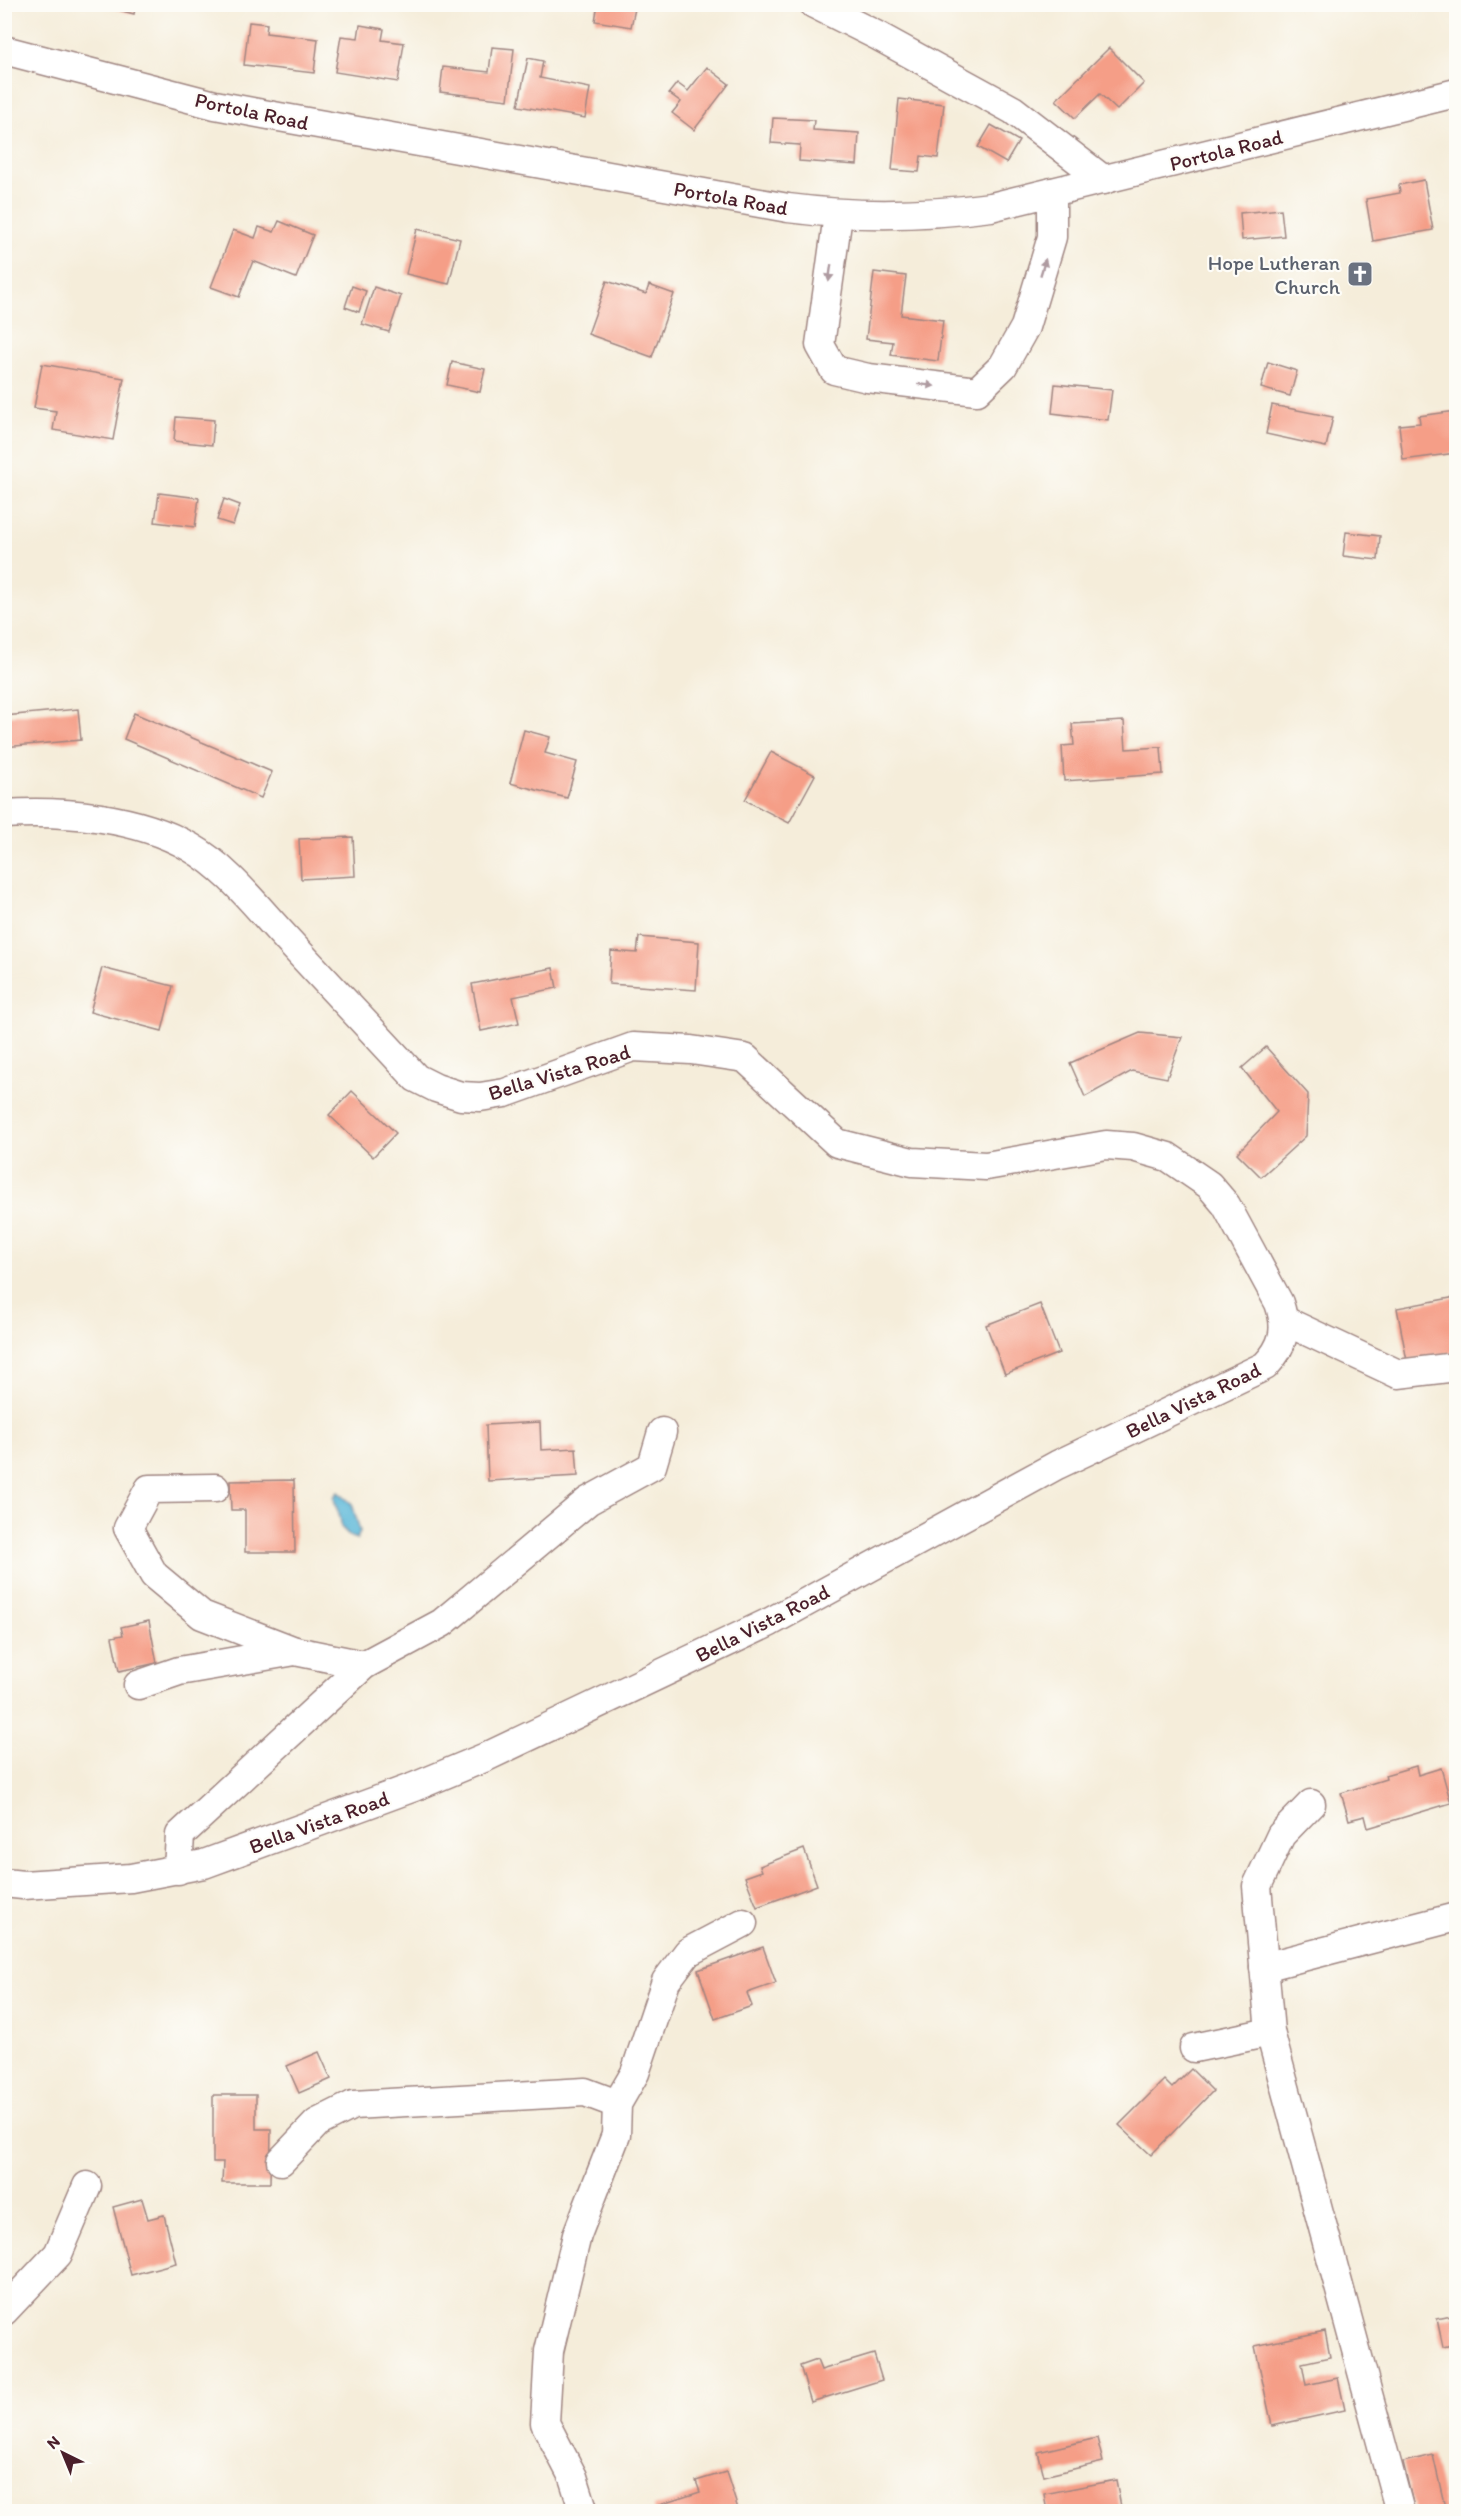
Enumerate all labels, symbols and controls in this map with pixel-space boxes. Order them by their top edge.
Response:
street label: Portola Road [193,87,312,135]
street label: Portola Road [1167,124,1286,176]
street label: Portola Road [672,176,791,220]
place label: Hope Lutheran Church [1208,250,1341,299]
one-way arrow [1039,258,1048,276]
church icon: Hope Lutheran Church [1345,259,1375,289]
one-way arrow [825,263,835,282]
one-way arrow [917,380,936,390]
street label: Bella Vista Road [485,1039,633,1105]
street label: Bella Vista Road [1121,1357,1265,1443]
street label: Bella Vista Road [691,1578,833,1668]
street label: Bella Vista Road [246,1785,392,1859]
north arrow [33,2423,93,2483]
text: N [43,2432,64,2453]

